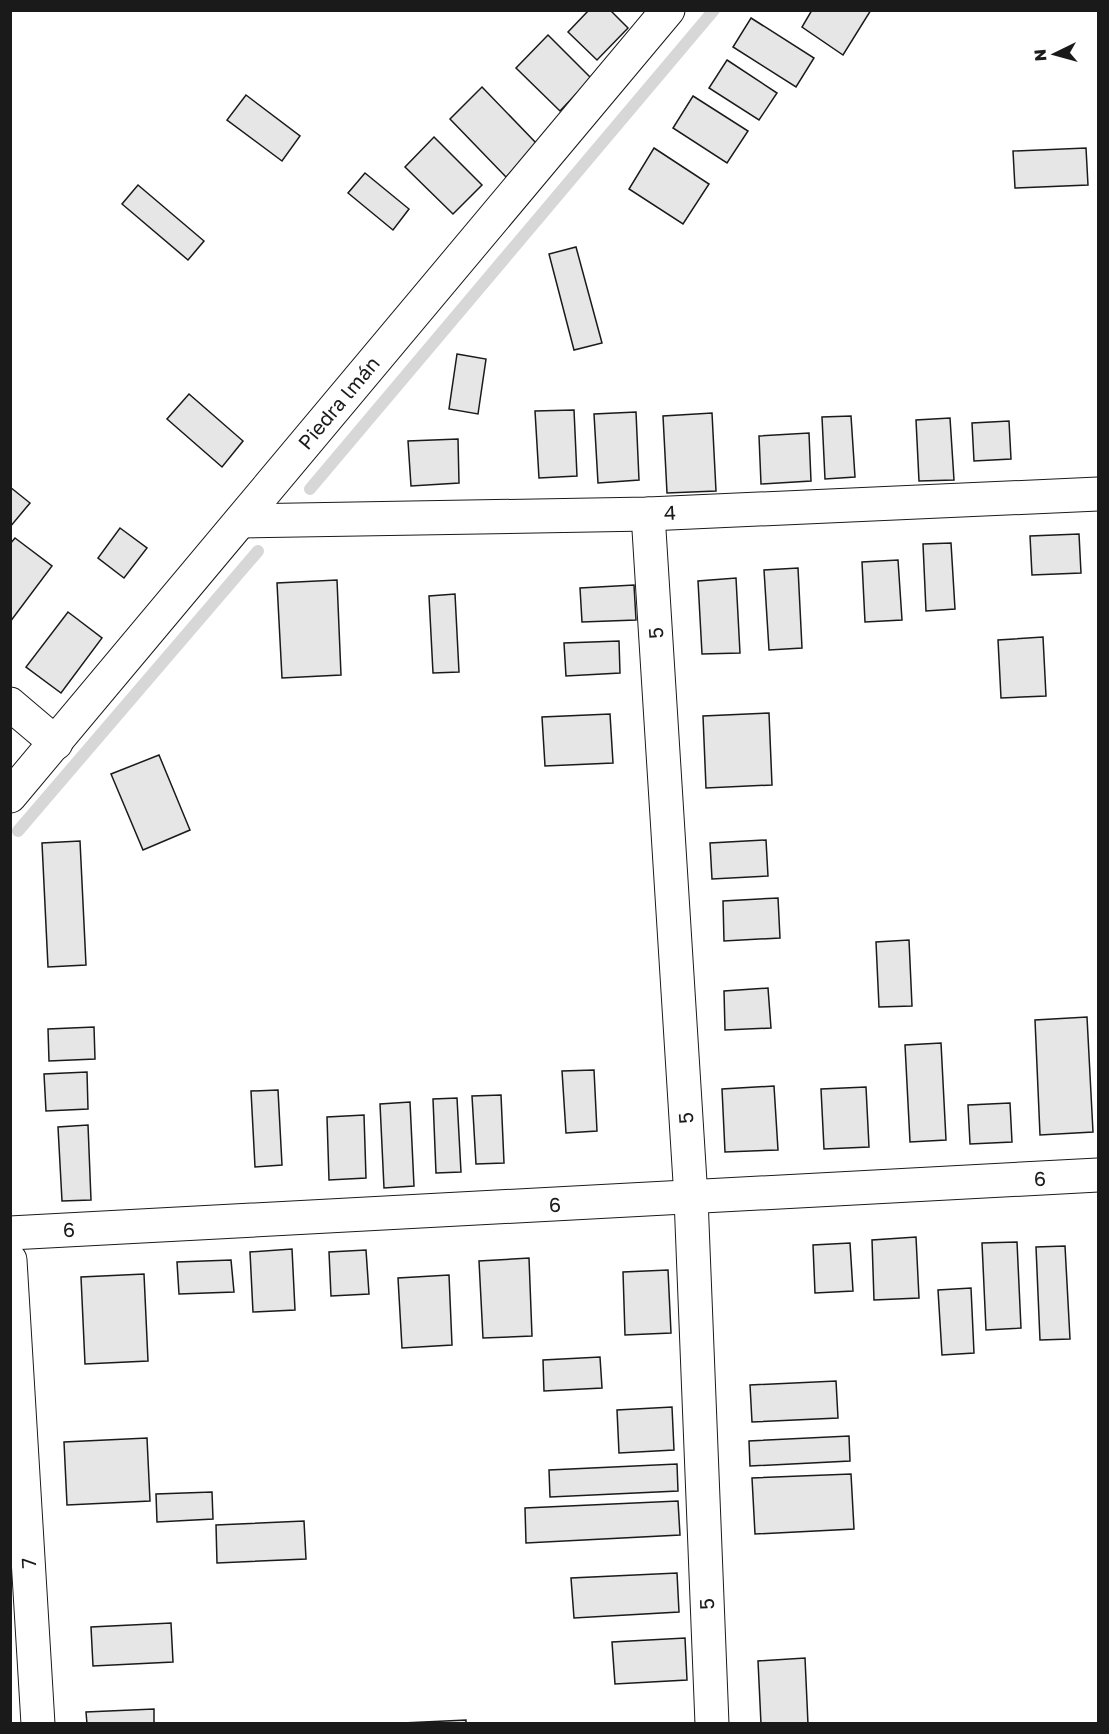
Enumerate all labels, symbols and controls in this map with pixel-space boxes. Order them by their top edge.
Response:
north arrow [1025,24,1085,84]
text: N [1030,48,1051,62]
street label: Piedra lmán [292,351,384,454]
street label: 4 [663,500,677,524]
street label: 5 [643,626,667,640]
street label: 5 [673,1111,697,1125]
street label: 6 [1033,1166,1047,1190]
street label: 6 [548,1192,562,1216]
street label: 6 [62,1217,76,1241]
street label: 7 [16,1557,40,1569]
street label: 5 [694,1598,718,1610]

